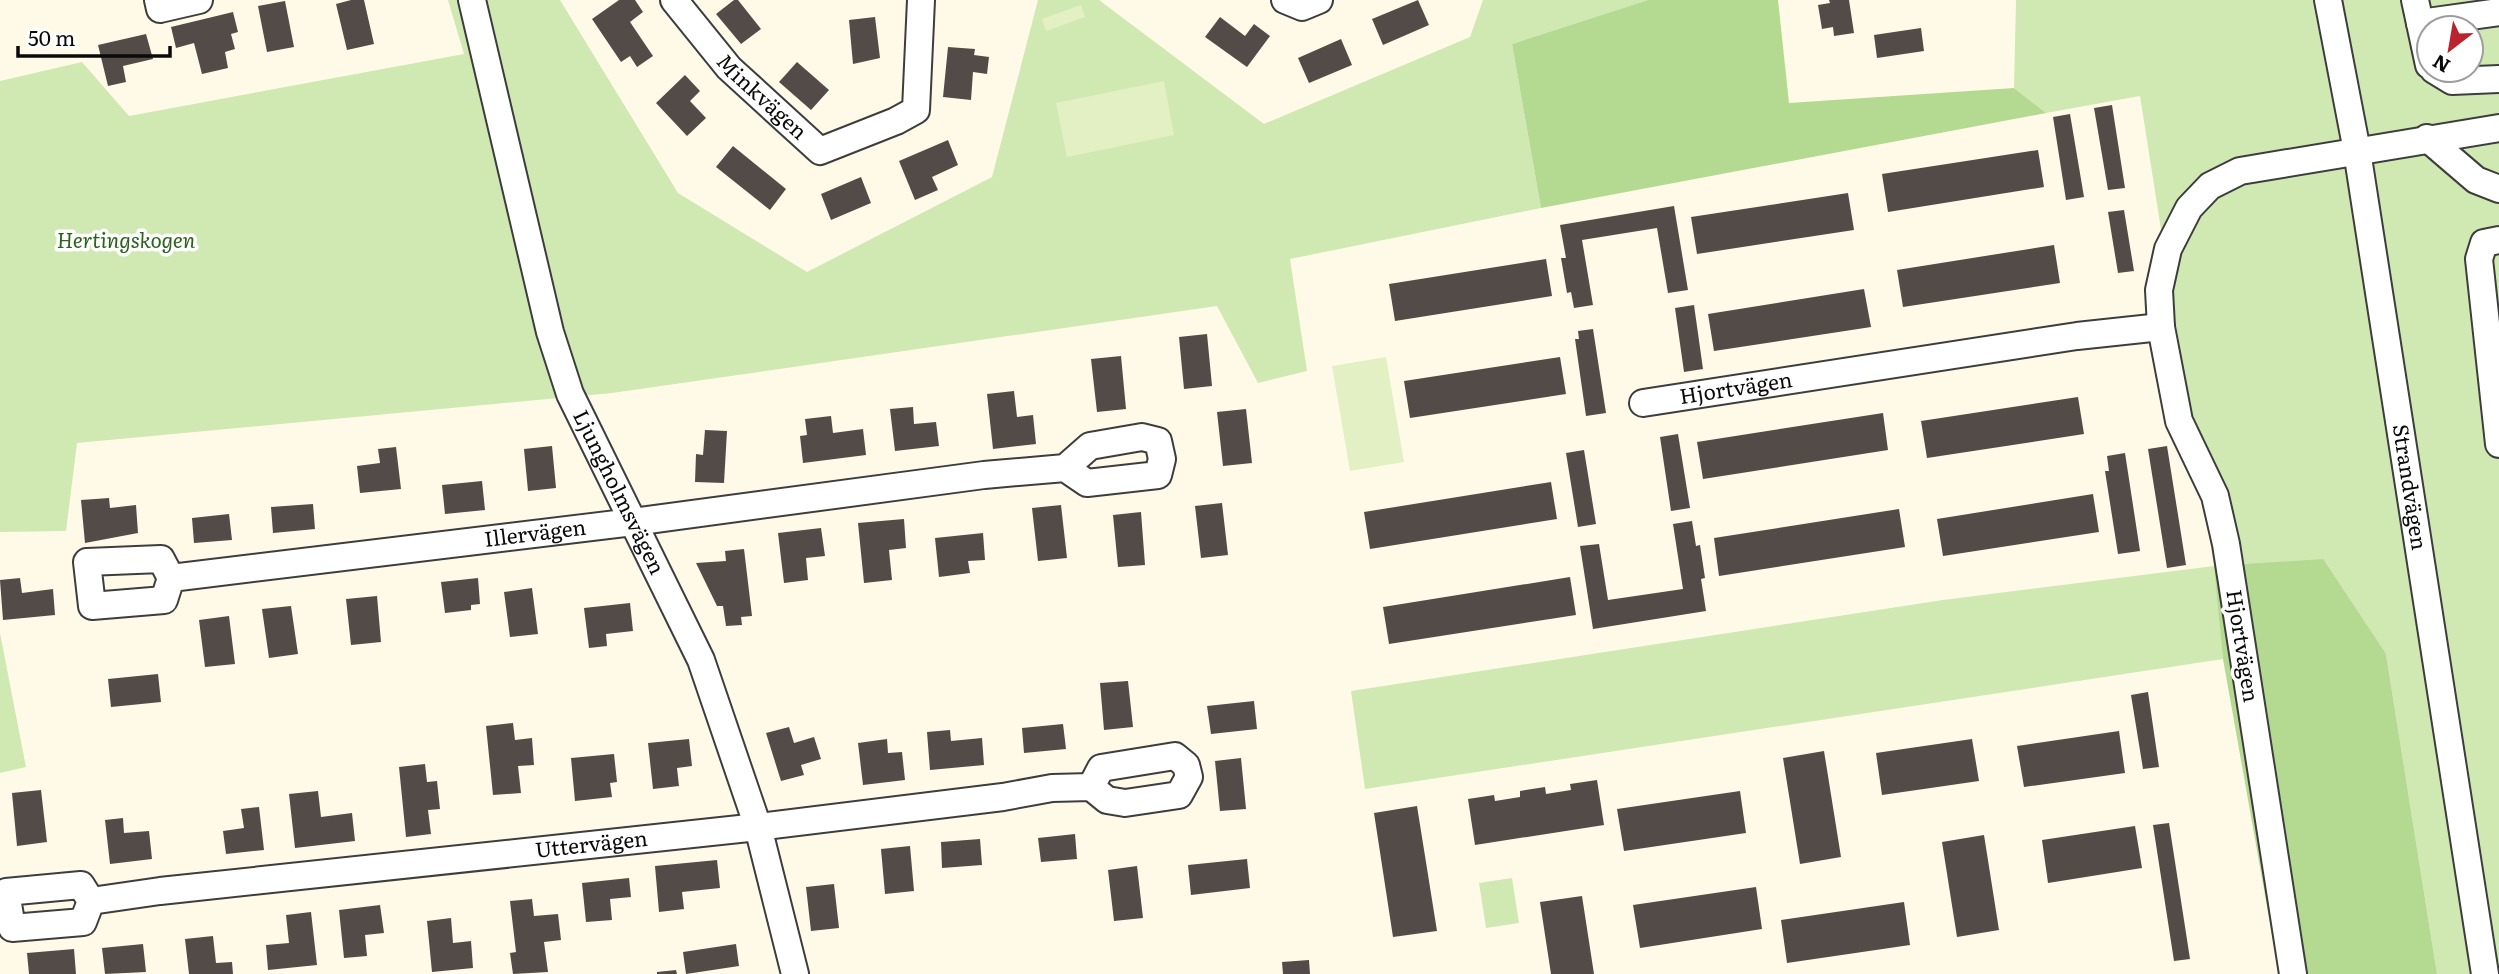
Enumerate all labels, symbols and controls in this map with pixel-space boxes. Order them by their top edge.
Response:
scale bar [18,14,170,58]
north arrow [2415,14,2485,84]
text: 50 m [28,21,75,52]
street label: Minkvägen [710,46,815,145]
text: N [2427,48,2455,81]
park label: Hertingskogen [57,223,196,254]
street label: Hjortvägen [1677,362,1794,410]
street label: Ljungholmsvägen [567,404,674,579]
street label: Strandvägen [2387,422,2437,552]
street label: Illervägen [482,510,588,553]
street label: Hjortvägen [2220,587,2269,704]
street label: Uttervägen [533,821,649,864]

